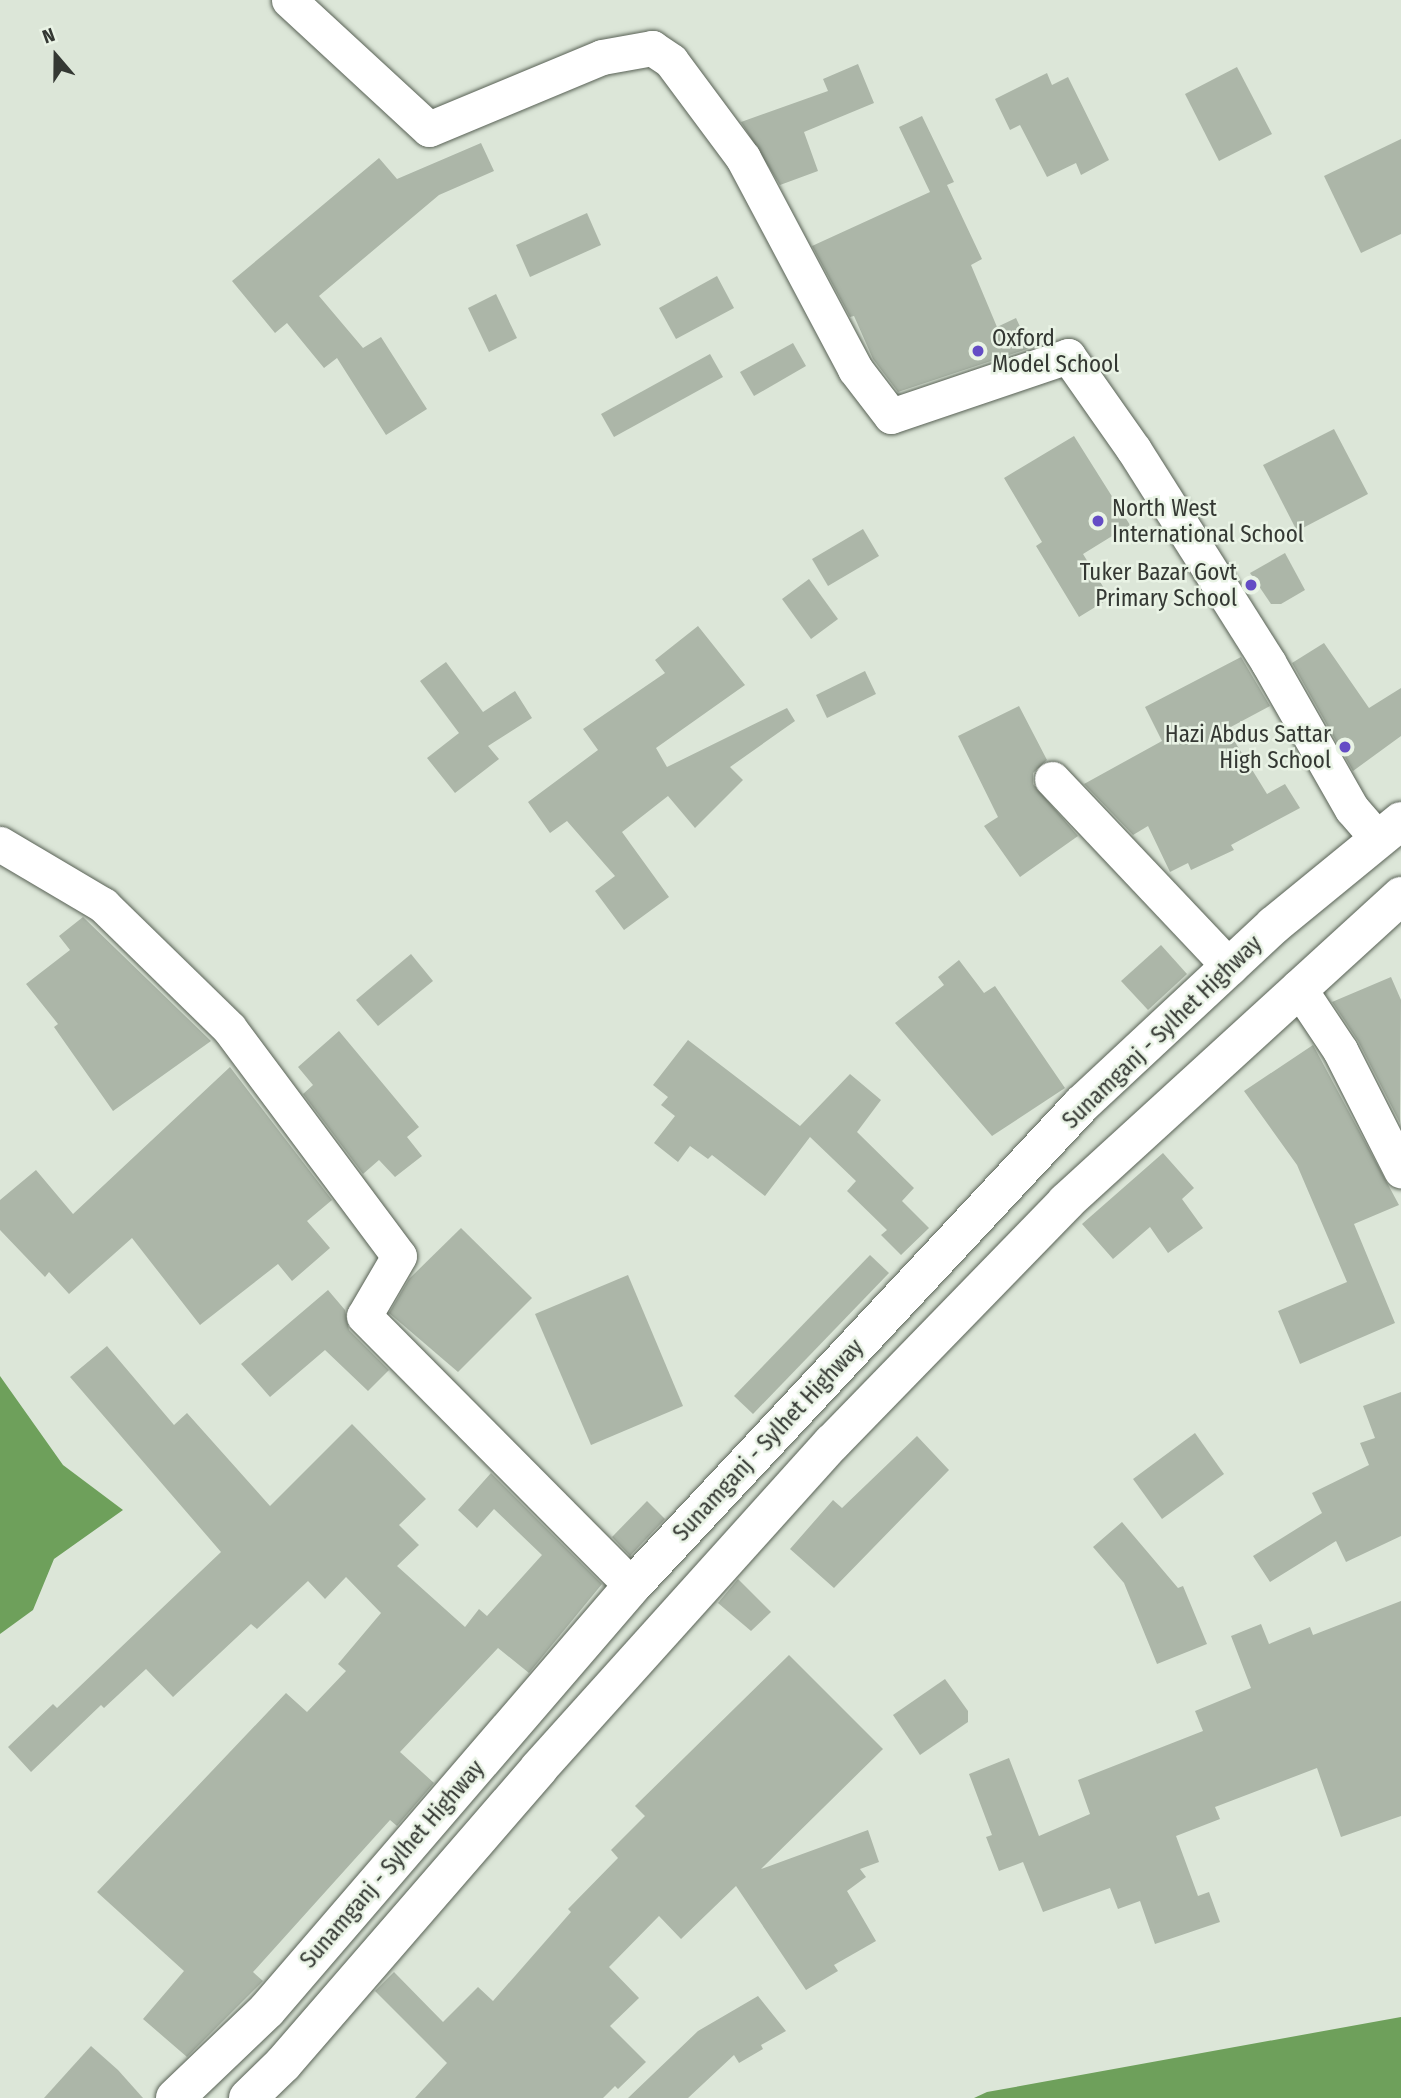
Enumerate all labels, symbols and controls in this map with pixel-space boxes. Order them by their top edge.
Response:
north arrow [21,21,91,91]
text: N [39,23,58,49]
place label: Oxford Model School [992,324,1119,378]
marker: Oxford Model School [970,343,986,359]
place label: North West International School [1112,494,1304,548]
marker: North West International School [1090,513,1106,529]
place label: Tuker Bazar Govt Primary School [1080,558,1237,612]
marker: Tuker Bazar Govt Primary School [1243,577,1259,593]
place label: Hazi Abdus Sattar High School [1165,720,1331,774]
marker: Hazi Abdus Sattar High School [1337,739,1353,755]
street label: Sunamganj - Sylhet Highway [1057,930,1267,1134]
street label: Sunamganj - Sylhet Highway [667,1333,869,1547]
street label: Sunamganj - Sylhet Highway [294,1755,490,1973]

